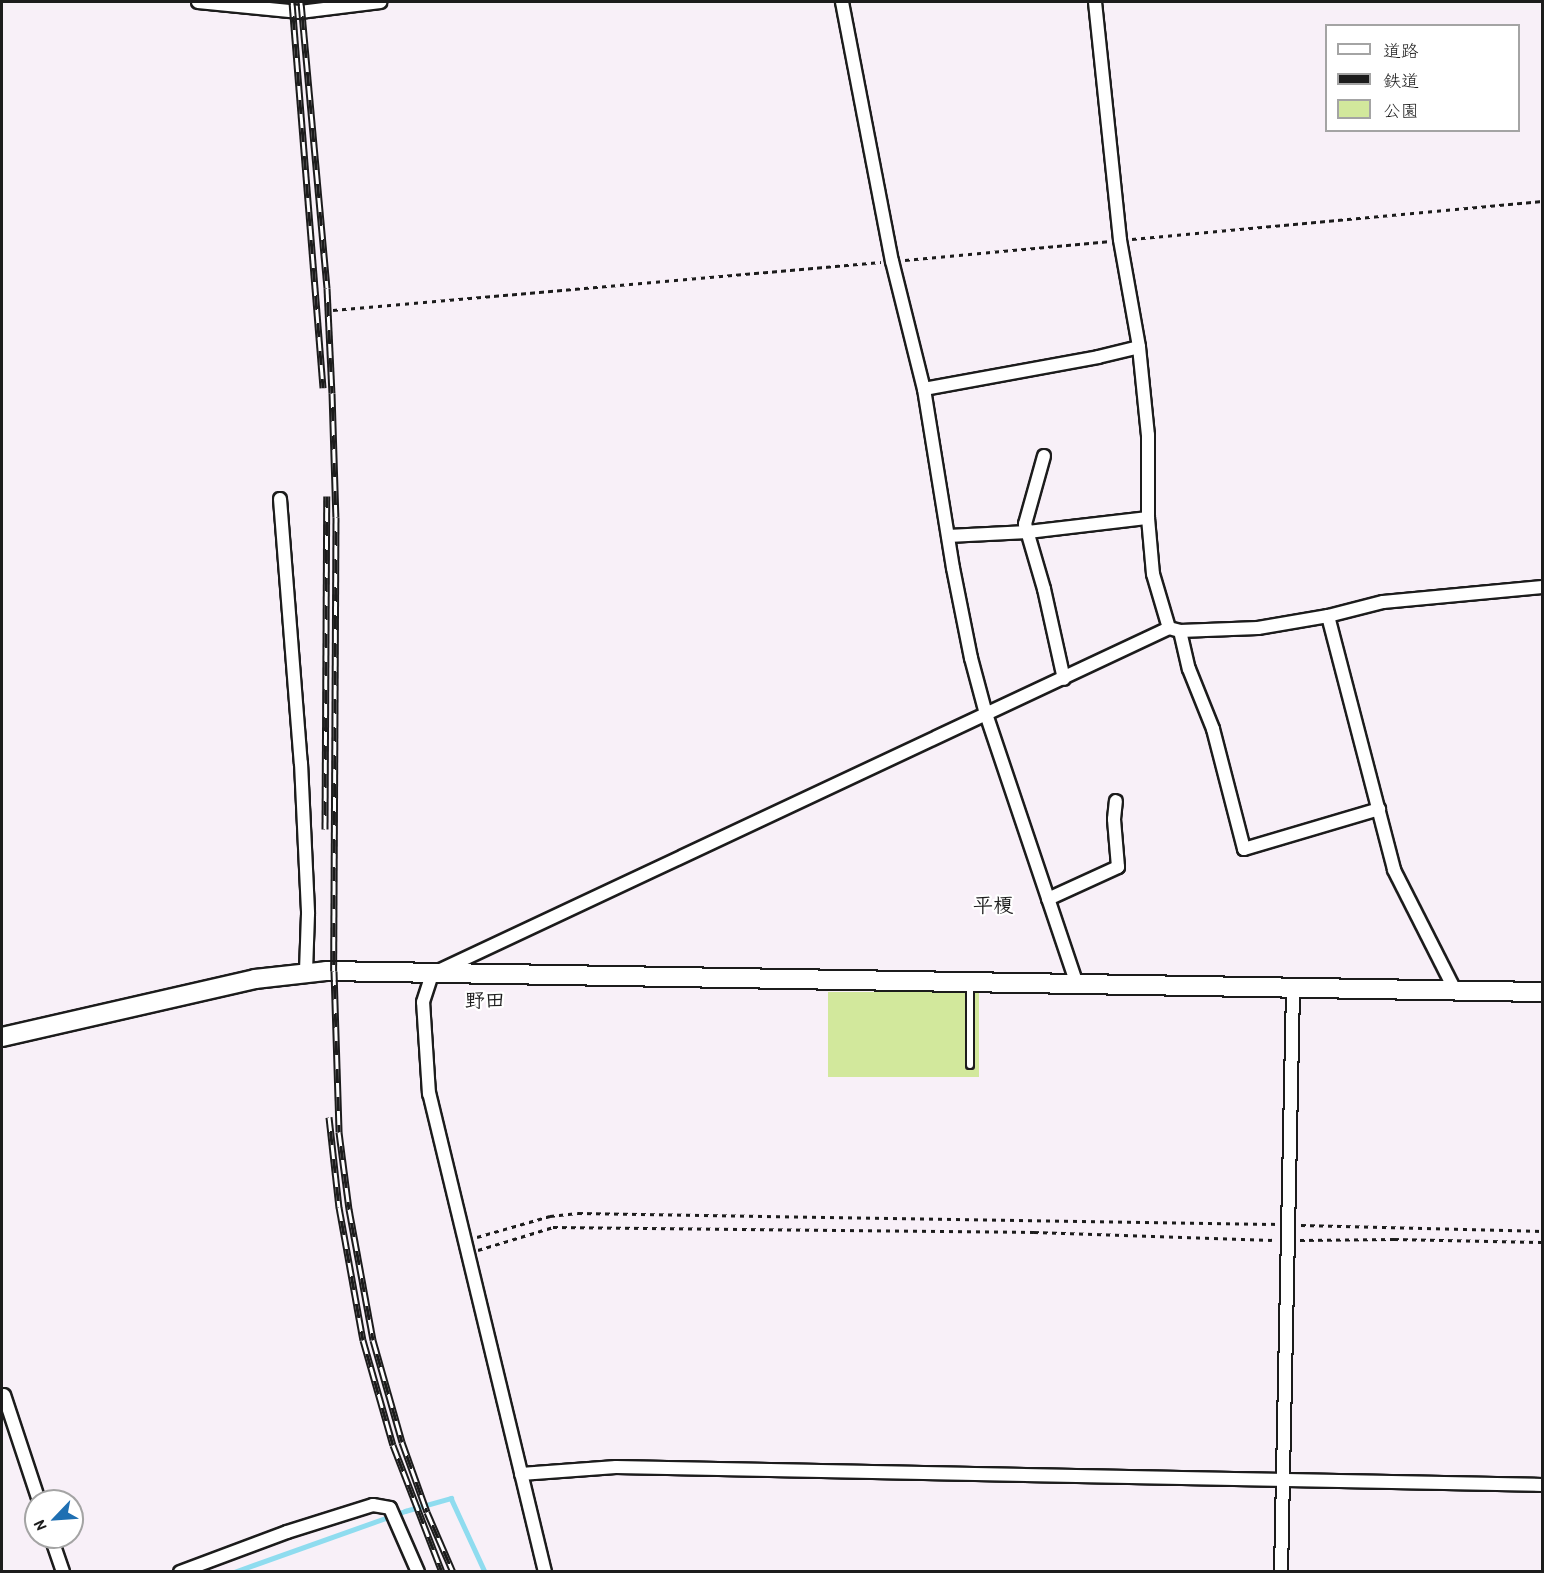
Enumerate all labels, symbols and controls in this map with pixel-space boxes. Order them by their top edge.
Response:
legend [1325,24,1520,132]
text: 道路 [1383,38,1419,63]
text: 鉄道 [1383,68,1419,93]
text: 公園 [1383,98,1419,123]
district label: 平榎 [973,892,1013,916]
district label: 野田 [465,987,505,1011]
north arrow [24,1489,84,1549]
text: N [28,1517,51,1534]

